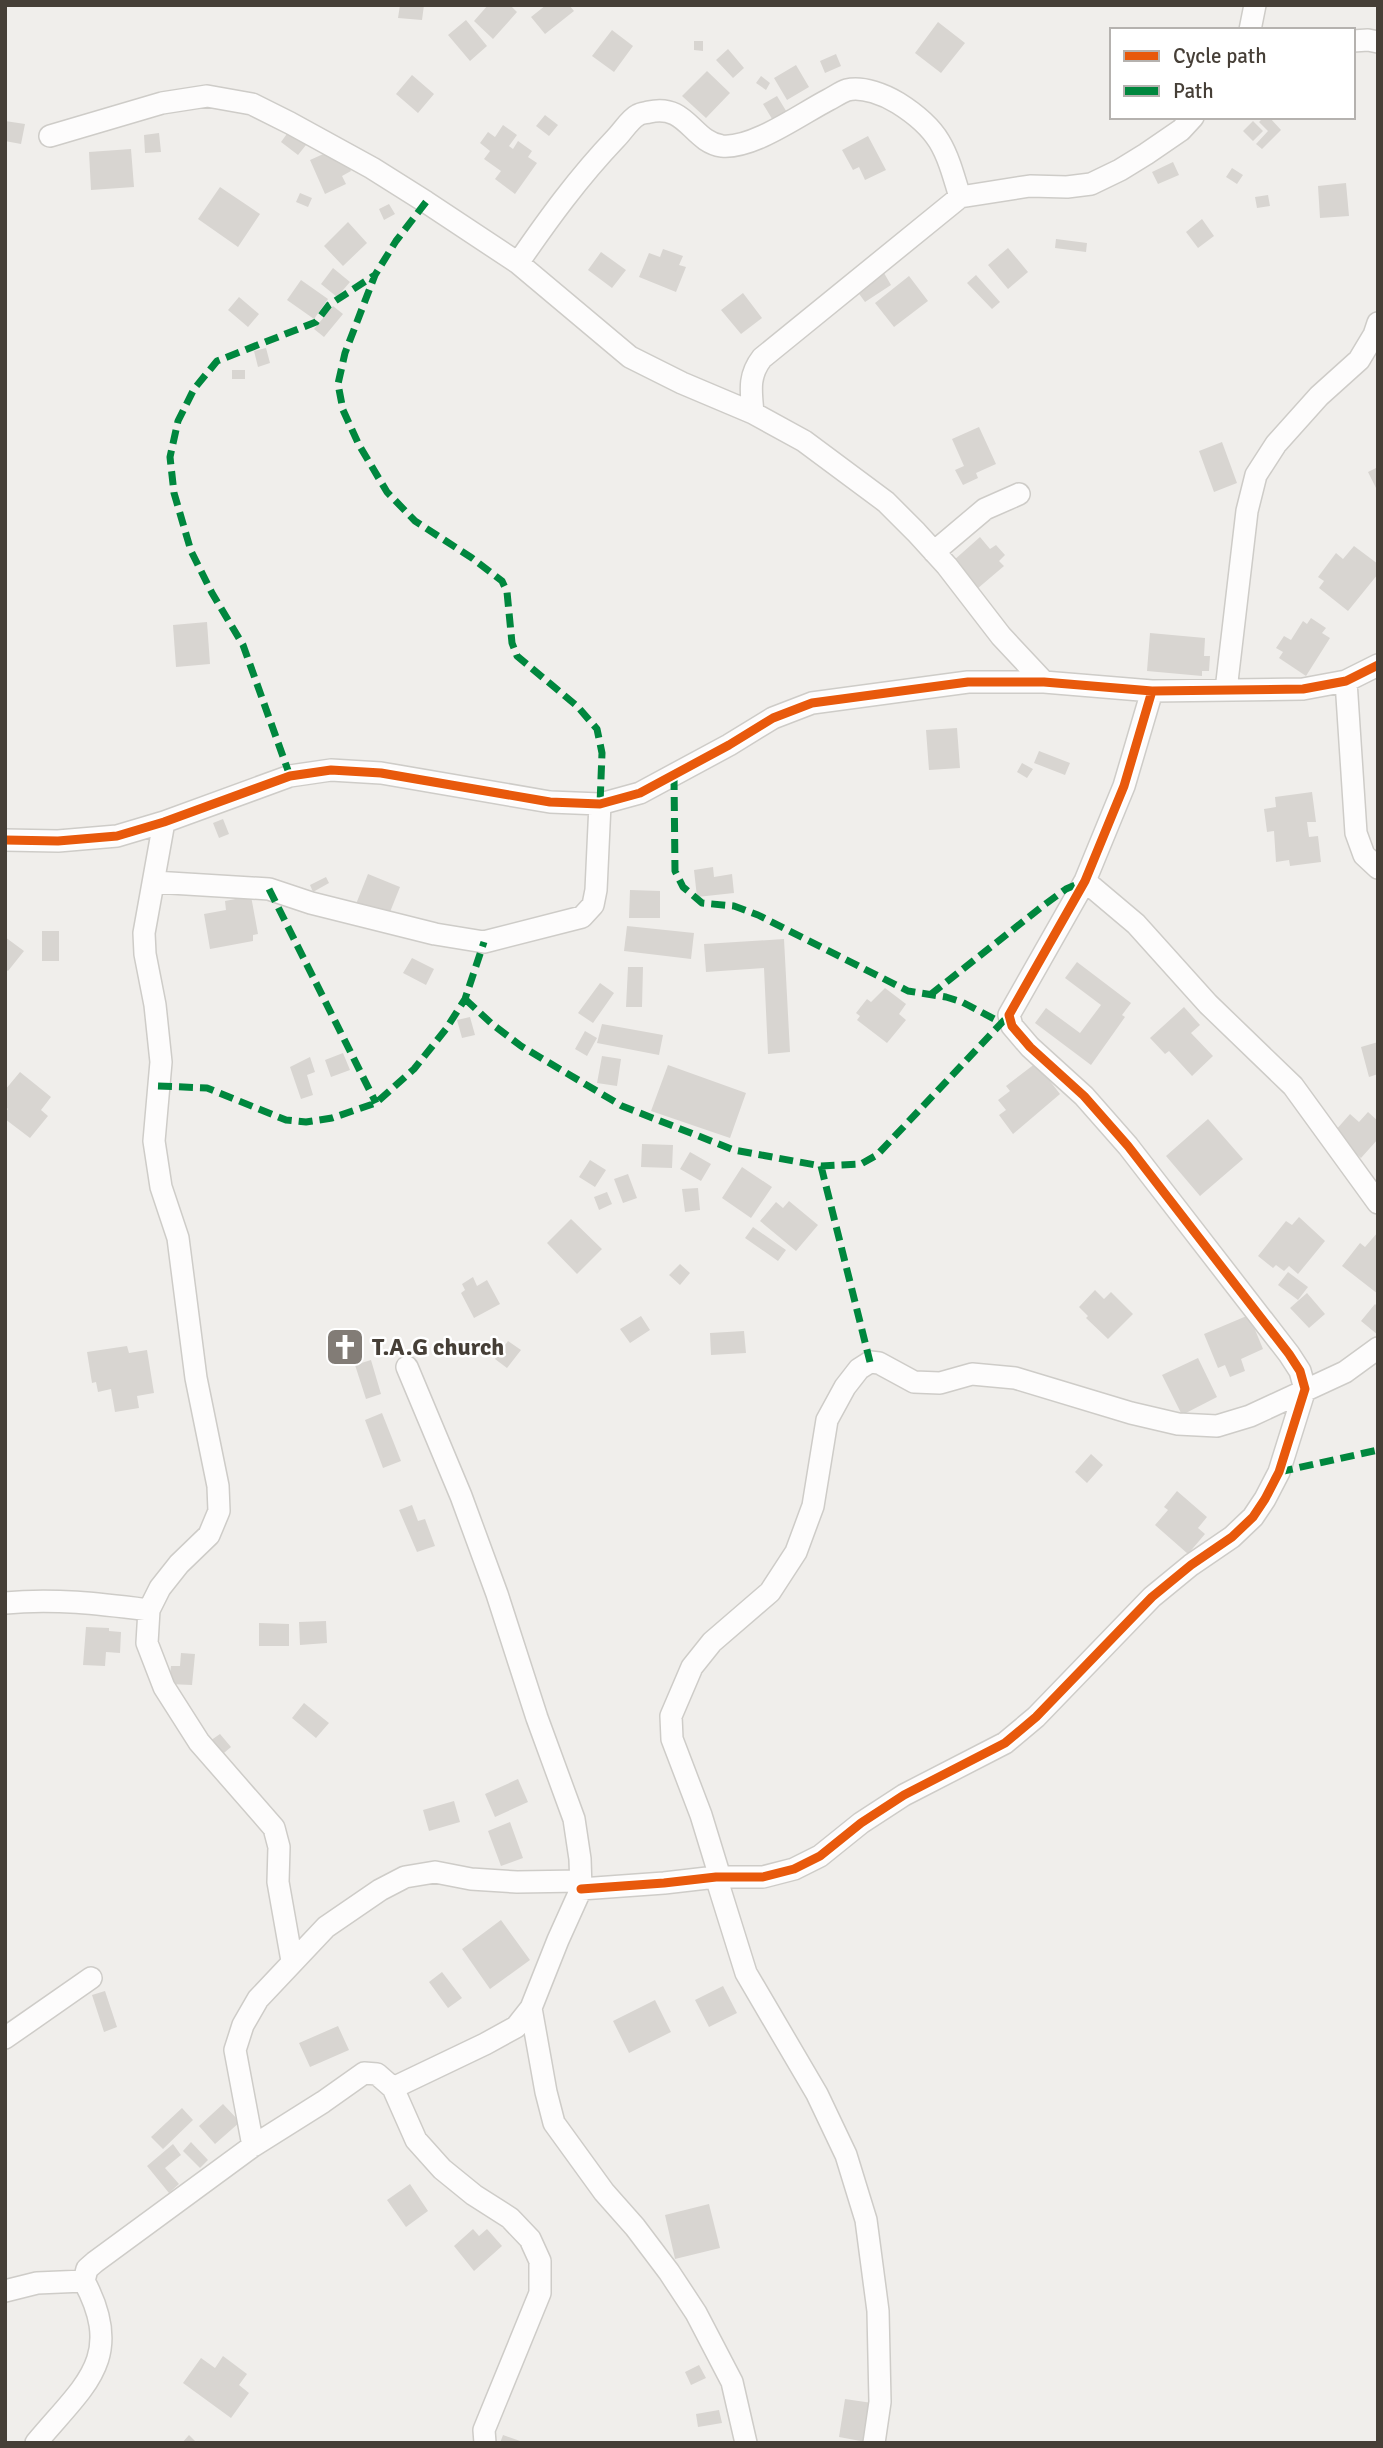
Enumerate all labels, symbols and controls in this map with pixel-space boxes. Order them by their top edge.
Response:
legend [1110,28,1355,119]
text: Cycle path [1173,43,1267,69]
text: Path [1173,78,1214,104]
church icon: T.A.G church [324,1326,366,1368]
place label: T.A.G church [372,1332,504,1362]

